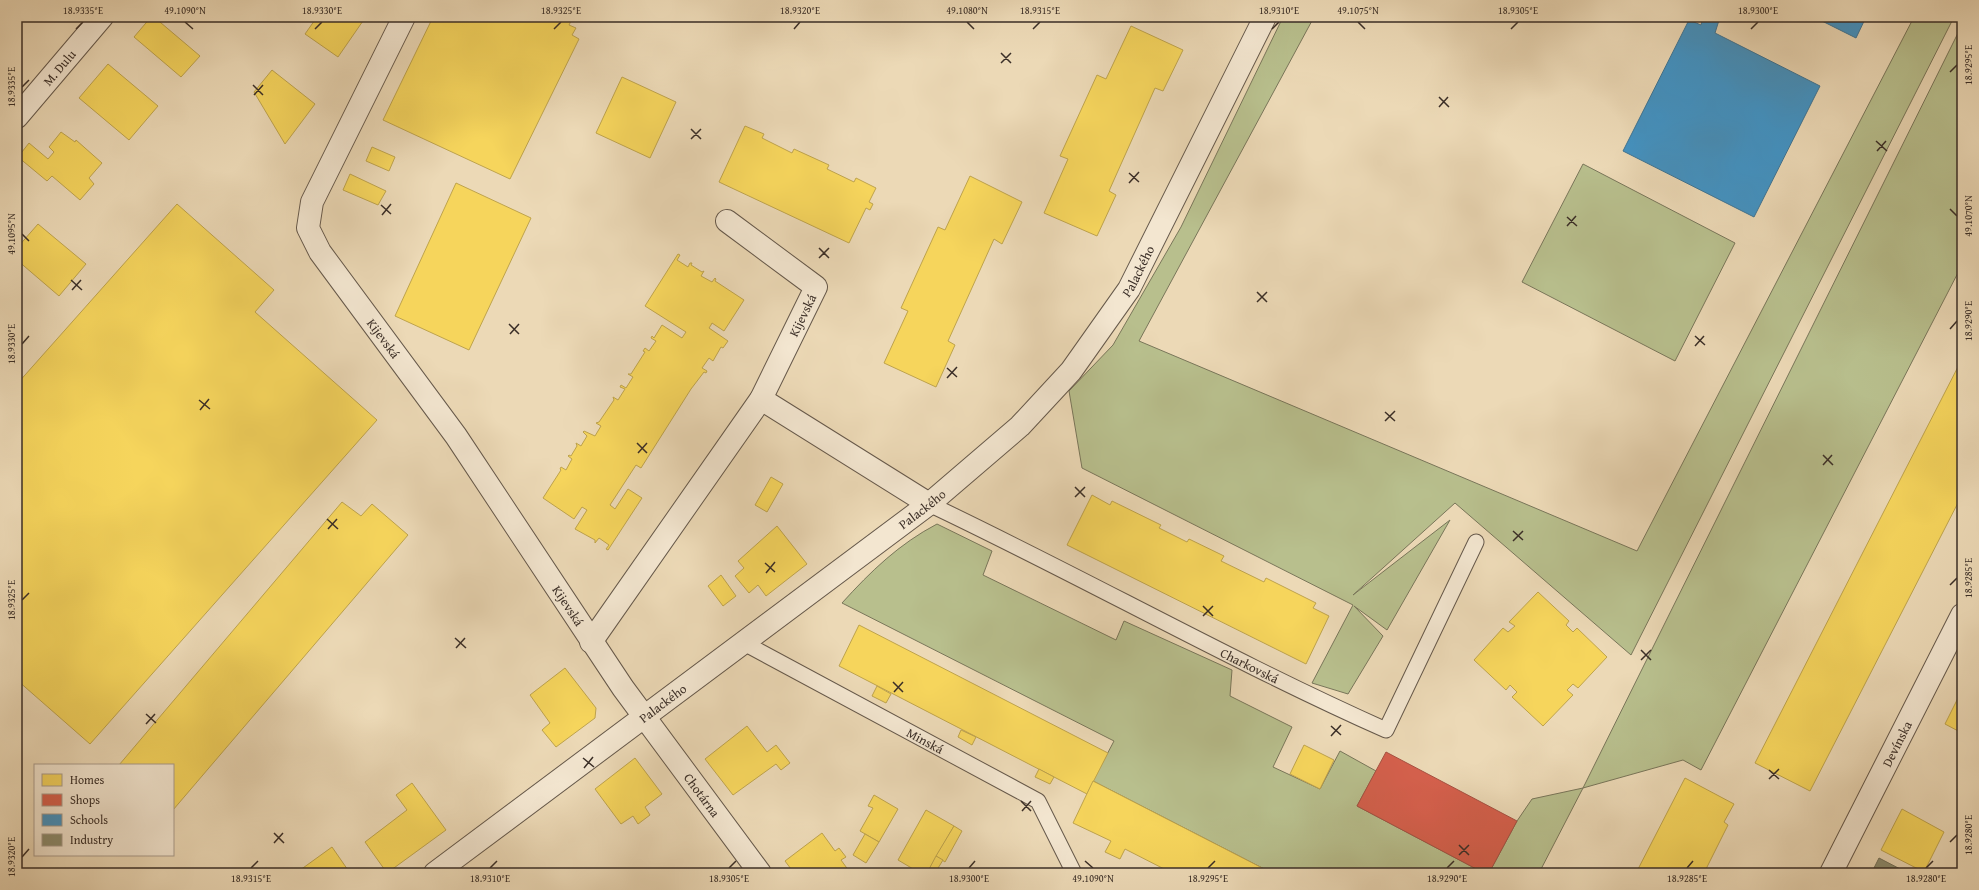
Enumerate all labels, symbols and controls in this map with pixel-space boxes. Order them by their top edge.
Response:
text: 18.9335°E [63,3,103,18]
text: 49.1090°N [164,3,206,18]
text: 18.9330°E [302,3,342,18]
text: 18.9325°E [541,3,581,18]
text: 18.9320°E [780,3,820,18]
text: 49.1080°N [946,3,988,18]
text: 18.9315°E [1020,3,1060,18]
text: 18.9310°E [1259,3,1299,18]
text: 49.1075°N [1337,3,1379,18]
text: 18.9305°E [1498,3,1538,18]
text: 18.9300°E [1738,3,1778,18]
street label: M. Dulu [38,45,80,90]
text: 18.9295°E [1961,45,1976,85]
text: 18.9335°E [4,67,19,107]
text: 49.1070°N [1961,195,1976,237]
text: 49.1095°N [4,213,19,255]
street label: Palackého [1117,242,1159,301]
street label: Kijevská [784,290,821,340]
text: 18.9290°E [1961,301,1976,341]
street label: Kijevská [363,314,405,363]
text: 18.9330°E [4,324,19,364]
street label: Palackého [894,484,950,533]
text: 18.9285°E [1961,558,1976,598]
text: 18.9325°E [4,580,19,620]
street label: Kijevská [548,581,589,630]
street label: Charkovská [1217,643,1283,688]
street label: Palackého [635,679,691,727]
street label: Devínska [1877,717,1917,770]
street label: Minská [903,723,948,759]
legend [34,764,174,856]
street label: Chotárna [680,769,725,822]
text: Homes [70,771,105,788]
text: Shops [70,791,100,808]
text: Schools [70,811,108,828]
text: 18.9280°E [1961,815,1976,855]
text: Industry [70,831,113,848]
text: 18.9320°E [4,837,19,877]
text: 18.9315°E [231,871,271,886]
text: 18.9310°E [470,871,510,886]
text: 18.9305°E [709,871,749,886]
text: 18.9300°E [949,871,989,886]
text: 49.1090°N [1072,871,1114,886]
text: 18.9295°E [1188,871,1228,886]
text: 18.9290°E [1427,871,1467,886]
text: 18.9285°E [1667,871,1707,886]
text: 18.9280°E [1906,871,1946,886]

